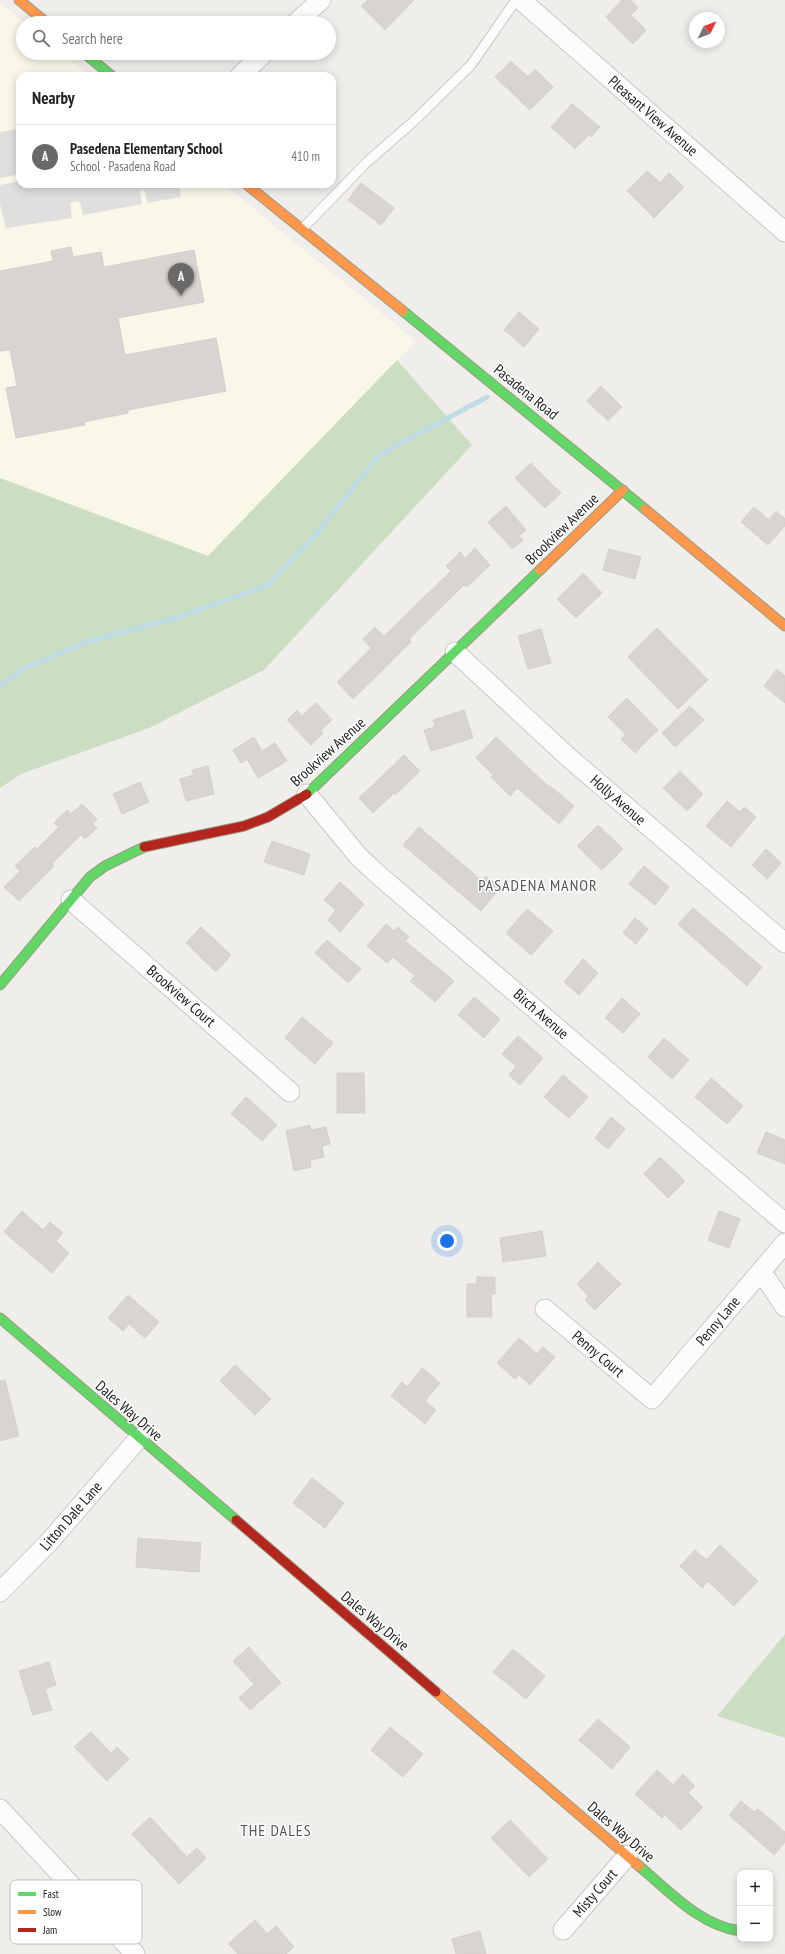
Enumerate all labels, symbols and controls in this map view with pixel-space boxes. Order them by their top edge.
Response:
north arrow [689,12,725,48]
search box [16,16,336,60]
icon: search [30,27,52,49]
text: Search here [62,29,123,48]
street label: Pleasant View Avenue [605,72,702,160]
text: Nearby [32,87,75,109]
text: Pasedena Elementary School [70,139,223,158]
text: A [42,148,48,165]
text: 410 m [291,148,320,165]
text: School · Pasadena Road [70,158,176,175]
pin: A [168,263,194,296]
street label: Pasadena Road [490,360,562,423]
street label: Brookview Avenue [521,489,602,568]
street label: Brookview Avenue [286,713,369,790]
street label: Holly Avenue [587,770,650,829]
district label: PASADENA MANOR [478,875,598,895]
street label: Brookview Court [143,961,220,1031]
street label: Birch Avenue [510,984,573,1043]
your location [437,1231,457,1251]
street label: Penny Lane [691,1292,744,1349]
street label: Penny Court [568,1326,628,1381]
street label: Dales Way Drive [92,1376,167,1445]
street label: Litton Dale Lane [35,1477,106,1554]
street label: Dales Way Drive [338,1587,413,1655]
street label: Dales Way Drive [584,1797,659,1866]
district label: THE DALES [241,1820,311,1840]
street label: Misty Court [568,1864,621,1921]
map controls [737,1870,773,1942]
button: + [737,1870,773,1906]
legend [10,1880,142,1944]
text: Fast [43,1887,59,1901]
text: Slow [43,1905,62,1919]
button: − [737,1906,773,1942]
text: Jam [42,1923,57,1937]

